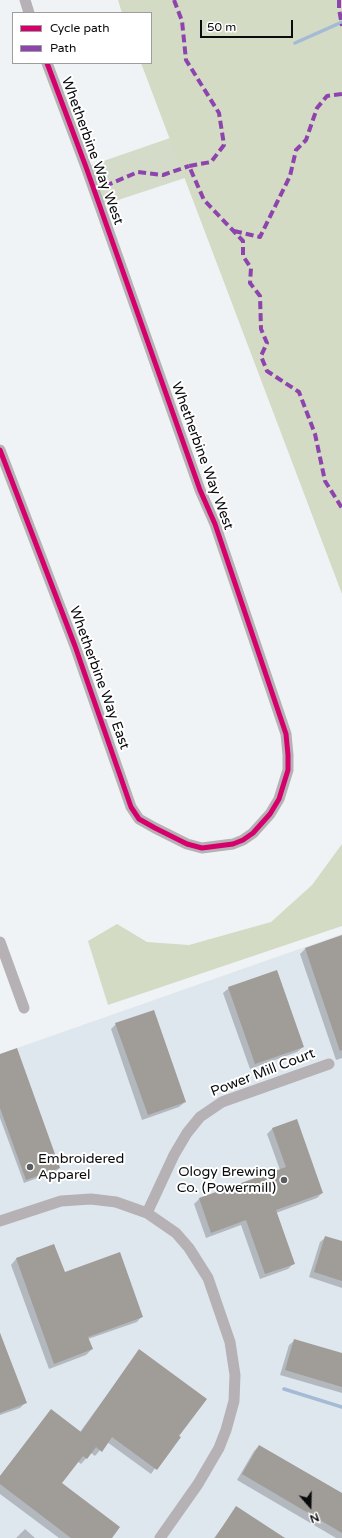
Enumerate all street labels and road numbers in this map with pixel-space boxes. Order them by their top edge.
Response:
street label: Whetherbine Way West [57,75,127,227]
street label: Whetherbine Way West [167,380,237,532]
street label: Whetherbine Way East [65,604,133,752]
street label: Power Mill Court [209,1045,317,1101]

